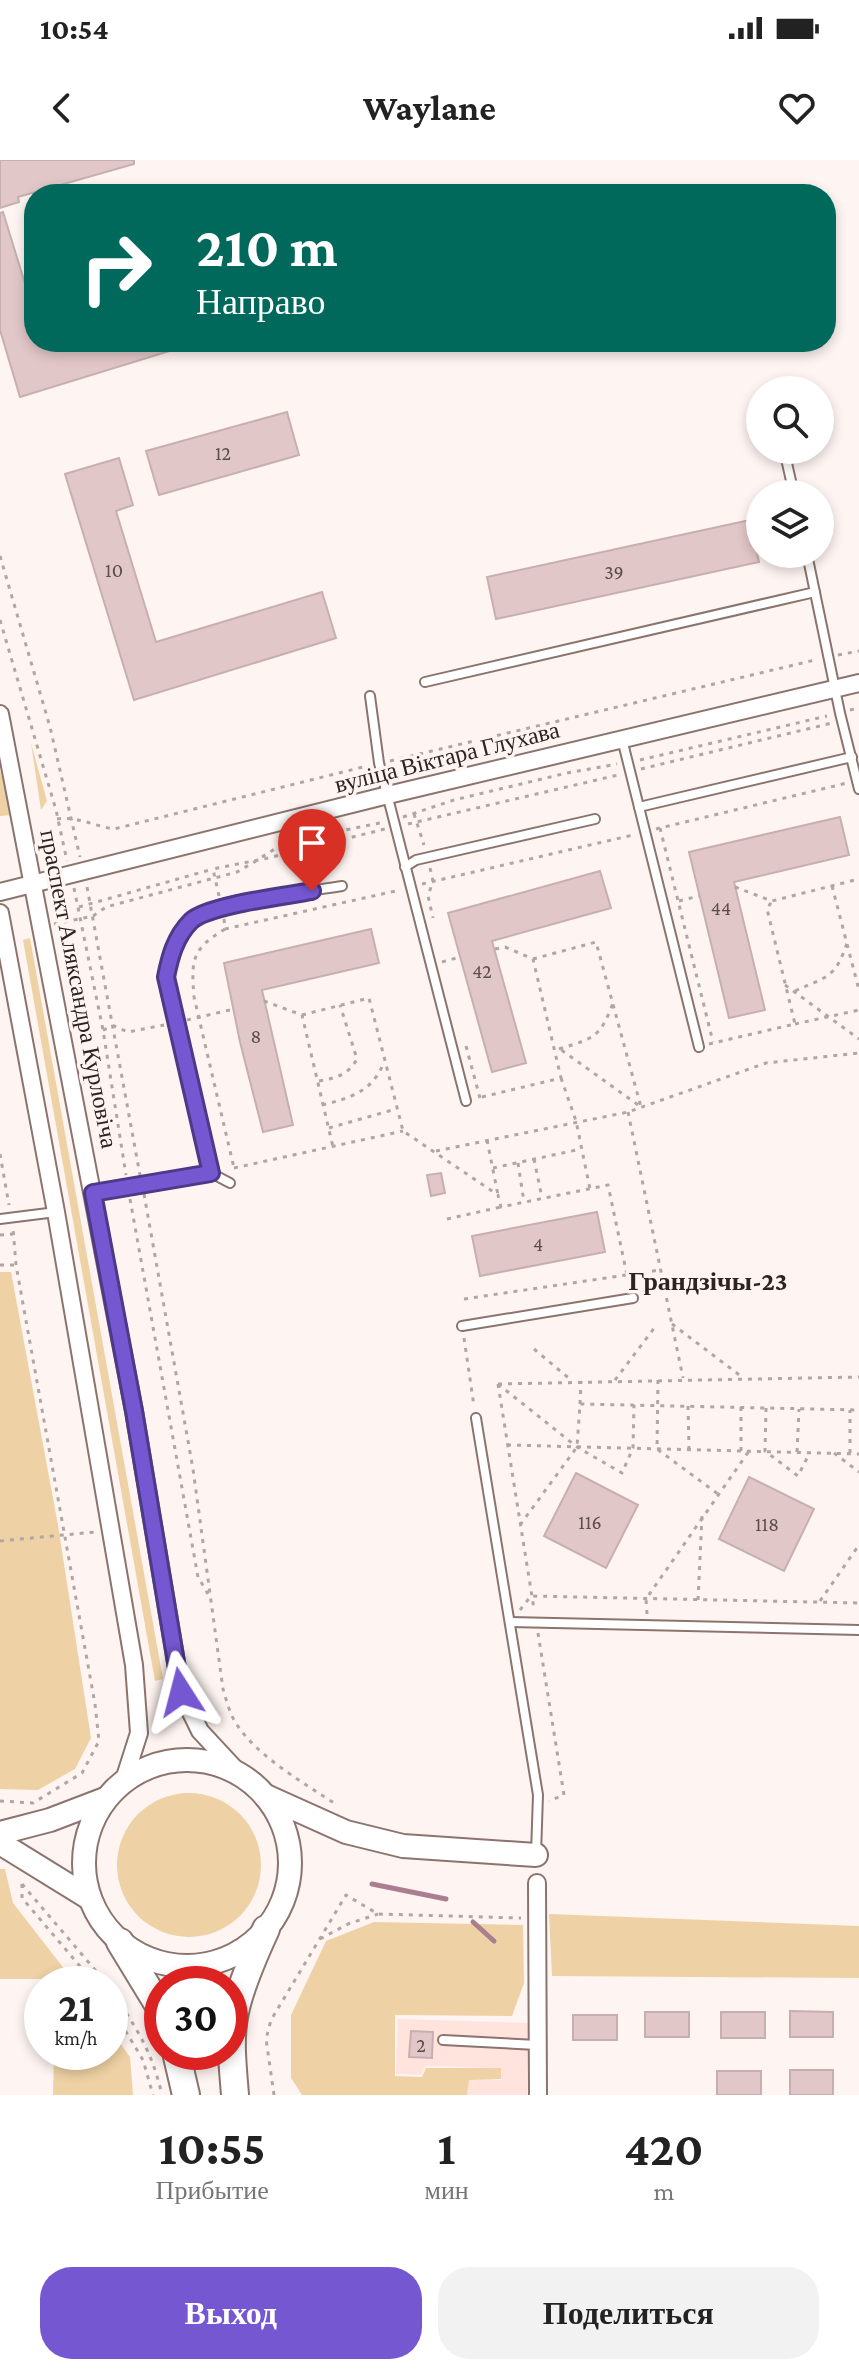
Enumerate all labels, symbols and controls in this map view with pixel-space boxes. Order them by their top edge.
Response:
text: 10:54 [40,12,109,45]
icon: back [40,86,84,130]
icon: heart [775,86,819,130]
text: Waylane [363,88,496,128]
icon: right [64,216,168,320]
text: 210 m [196,216,338,278]
text: Направо [196,282,326,322]
map controls [746,376,834,568]
button: search [746,376,834,464]
house number: 12 [215,442,231,464]
button: layers [746,480,834,568]
house number: 10 [105,559,123,581]
house number: 39 [604,561,624,583]
street label: вуліца Віктара Глухава [332,715,562,798]
pin [278,809,346,891]
icon: arrive [290,821,334,865]
street label: праспект Аляксандра Курловіча [35,827,124,1151]
house number: 44 [711,897,731,919]
house number: 42 [472,960,492,982]
house number: 8 [251,1025,261,1047]
house number: 4 [533,1233,543,1255]
district label: Грандзічы-23 [629,1267,787,1296]
house number: 116 [578,1511,602,1533]
house number: 118 [755,1513,779,1535]
position arrow [139,1650,223,1734]
speed limit sign: 30 [144,1966,248,2070]
text: 21 [58,1985,94,2030]
text: km/h [54,2027,98,2049]
house number: 2 [416,2034,426,2056]
text: 10:55 [159,2121,266,2174]
text: 1 [438,2121,456,2174]
text: 420 [624,2122,703,2175]
text: Прибытие [156,2176,269,2205]
text: мин [424,2176,469,2205]
text: m [653,2177,674,2206]
button: Выход [40,2267,422,2359]
button: Поделиться [438,2267,819,2359]

